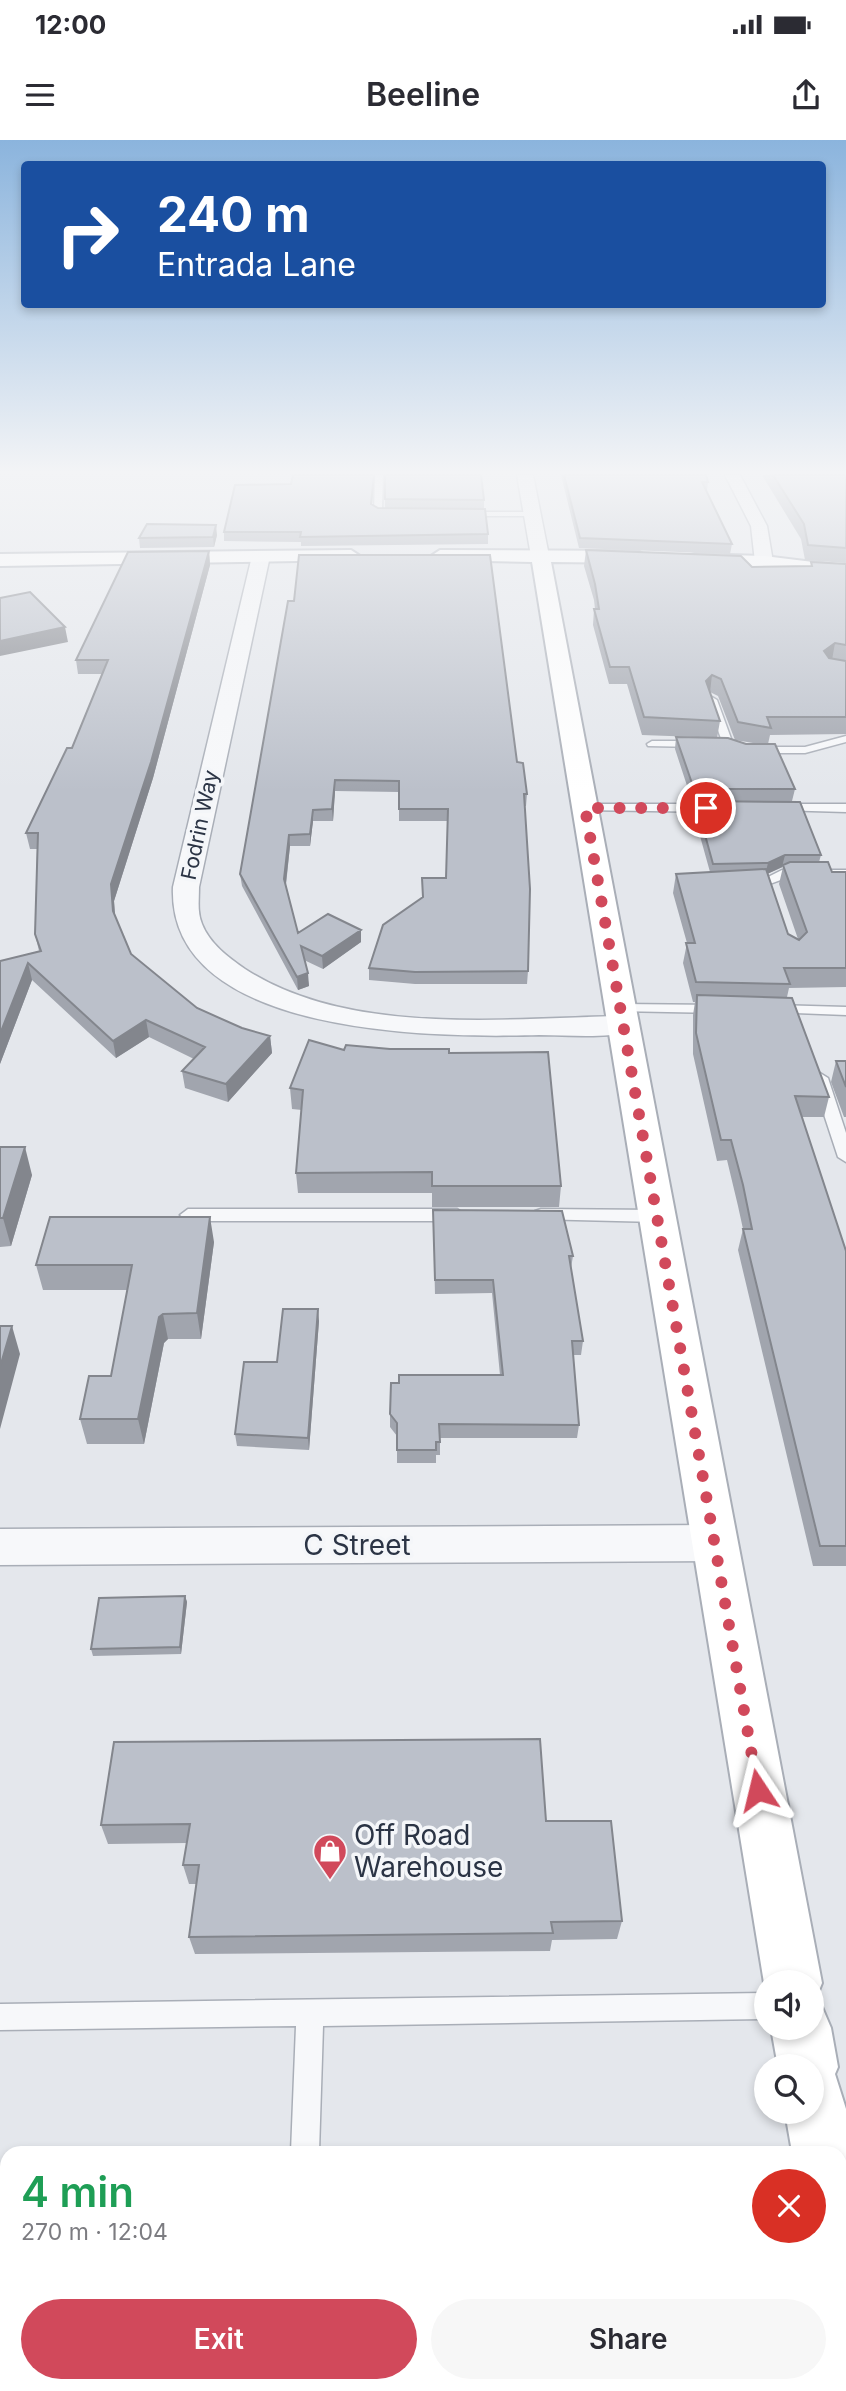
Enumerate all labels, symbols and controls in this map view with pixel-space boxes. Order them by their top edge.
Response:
text: 12:00 [35,9,106,40]
text: Beeline [366,75,480,114]
icon: menu [21,76,59,114]
icon: share [787,76,825,114]
text: 240 m [157,185,310,244]
icon: right [42,189,133,280]
text: Entrada Lane [157,245,356,284]
street label: Fodrin Way [176,768,223,882]
pin [676,778,736,838]
icon: arrive [687,789,725,827]
street label: C Street [303,1528,411,1562]
position arrow [721,1753,795,1827]
place label: Off Road Warehouse [354,1818,503,1884]
shop icon: Off Road Warehouse [311,1832,349,1881]
map controls [754,1970,824,2124]
button: sound [754,1970,824,2040]
button: search [754,2054,824,2124]
text: 4 min [21,2166,134,2217]
button: close [752,2169,826,2243]
text: 270 m · 12:04 [21,2218,168,2246]
button: Exit [21,2299,417,2379]
button: Share [431,2299,826,2379]

